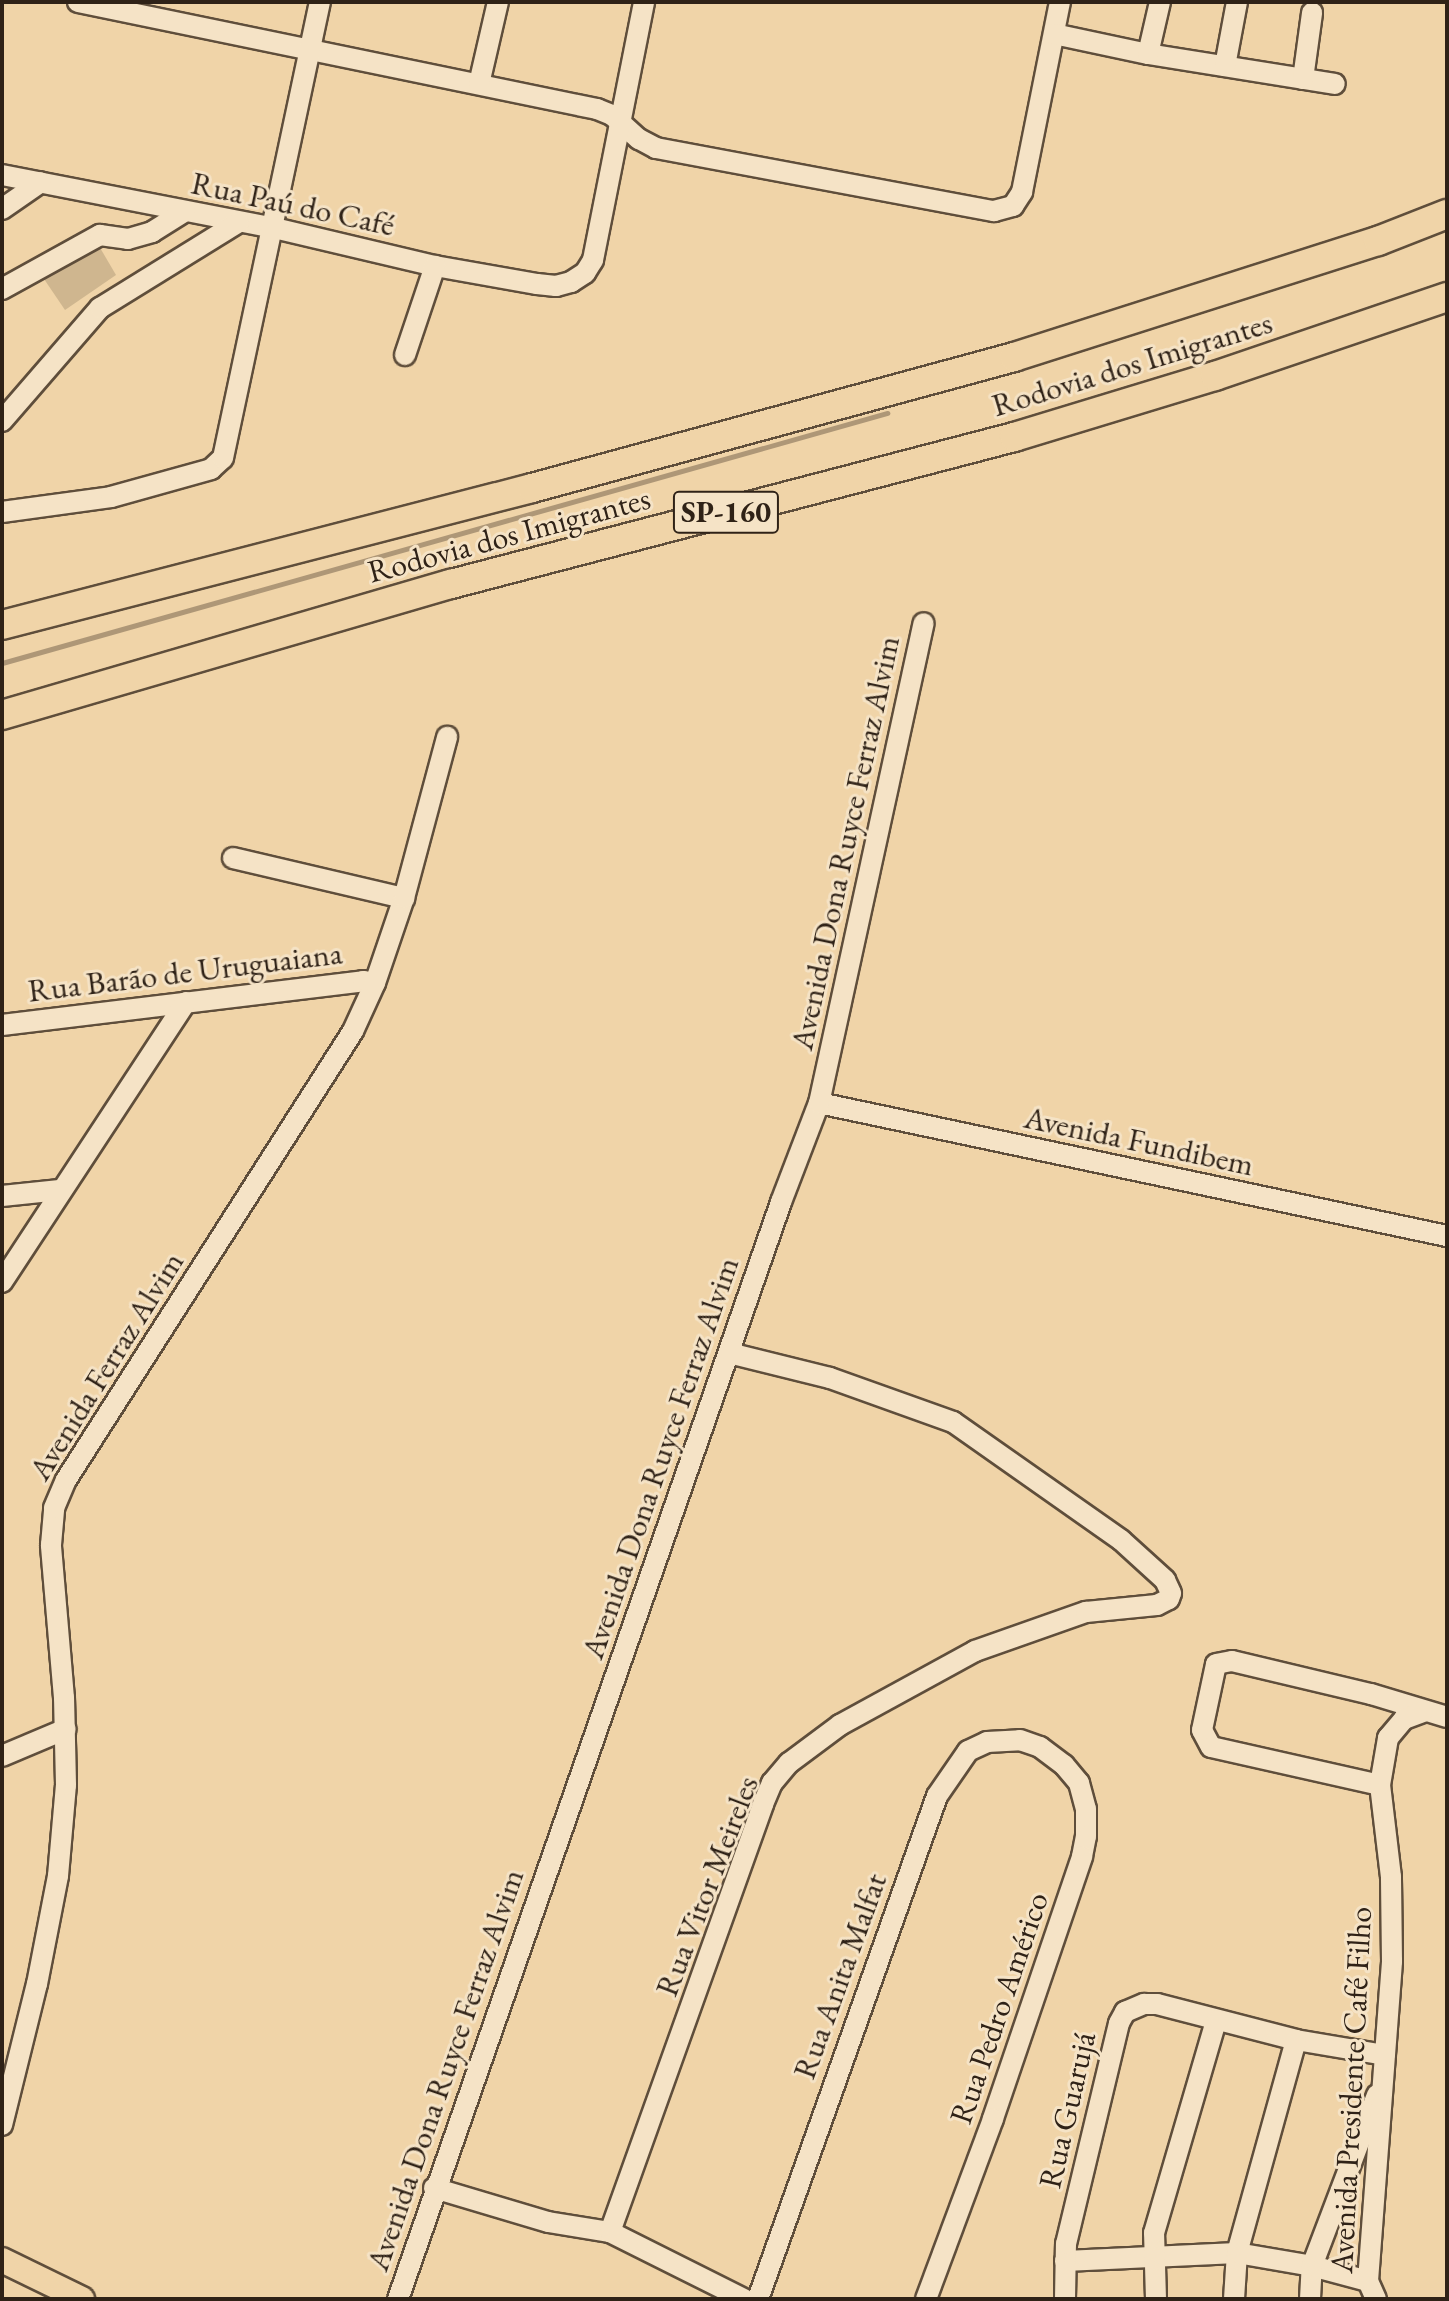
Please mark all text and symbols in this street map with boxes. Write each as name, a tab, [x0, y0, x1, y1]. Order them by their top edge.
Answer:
street label: Rua Paú do Café	[188, 164, 398, 244]
street label: Rodovia dos Imigrantes	[987, 303, 1277, 425]
street label: Rodovia dos Imigrantes	[364, 479, 654, 591]
road number: SP-160	[672, 486, 780, 538]
street label: Avenida Dona Ruyce Ferraz Alvim	[782, 632, 908, 1054]
street label: Rua Barão de Uruguaiana	[26, 934, 344, 1010]
street label: Avenida Fundibem	[1021, 1098, 1257, 1184]
street label: Avenida Ferraz Alvim	[20, 1245, 192, 1487]
street label: Avenida Dona Ruyce Ferraz Alvim	[573, 1252, 747, 1664]
street label: Rua Vitor Meireles	[647, 1770, 767, 2002]
street label: Avenida Dona Ruyce Ferraz Alvim	[358, 1864, 532, 2276]
street label: Rua Anita Malfat	[785, 1868, 895, 2084]
street label: Rua Pedro Américo	[941, 1887, 1057, 2129]
street label: Avenida Presidente Café Filho	[1322, 1906, 1380, 2274]
street label: Rua Guarujá	[1030, 2028, 1104, 2192]

